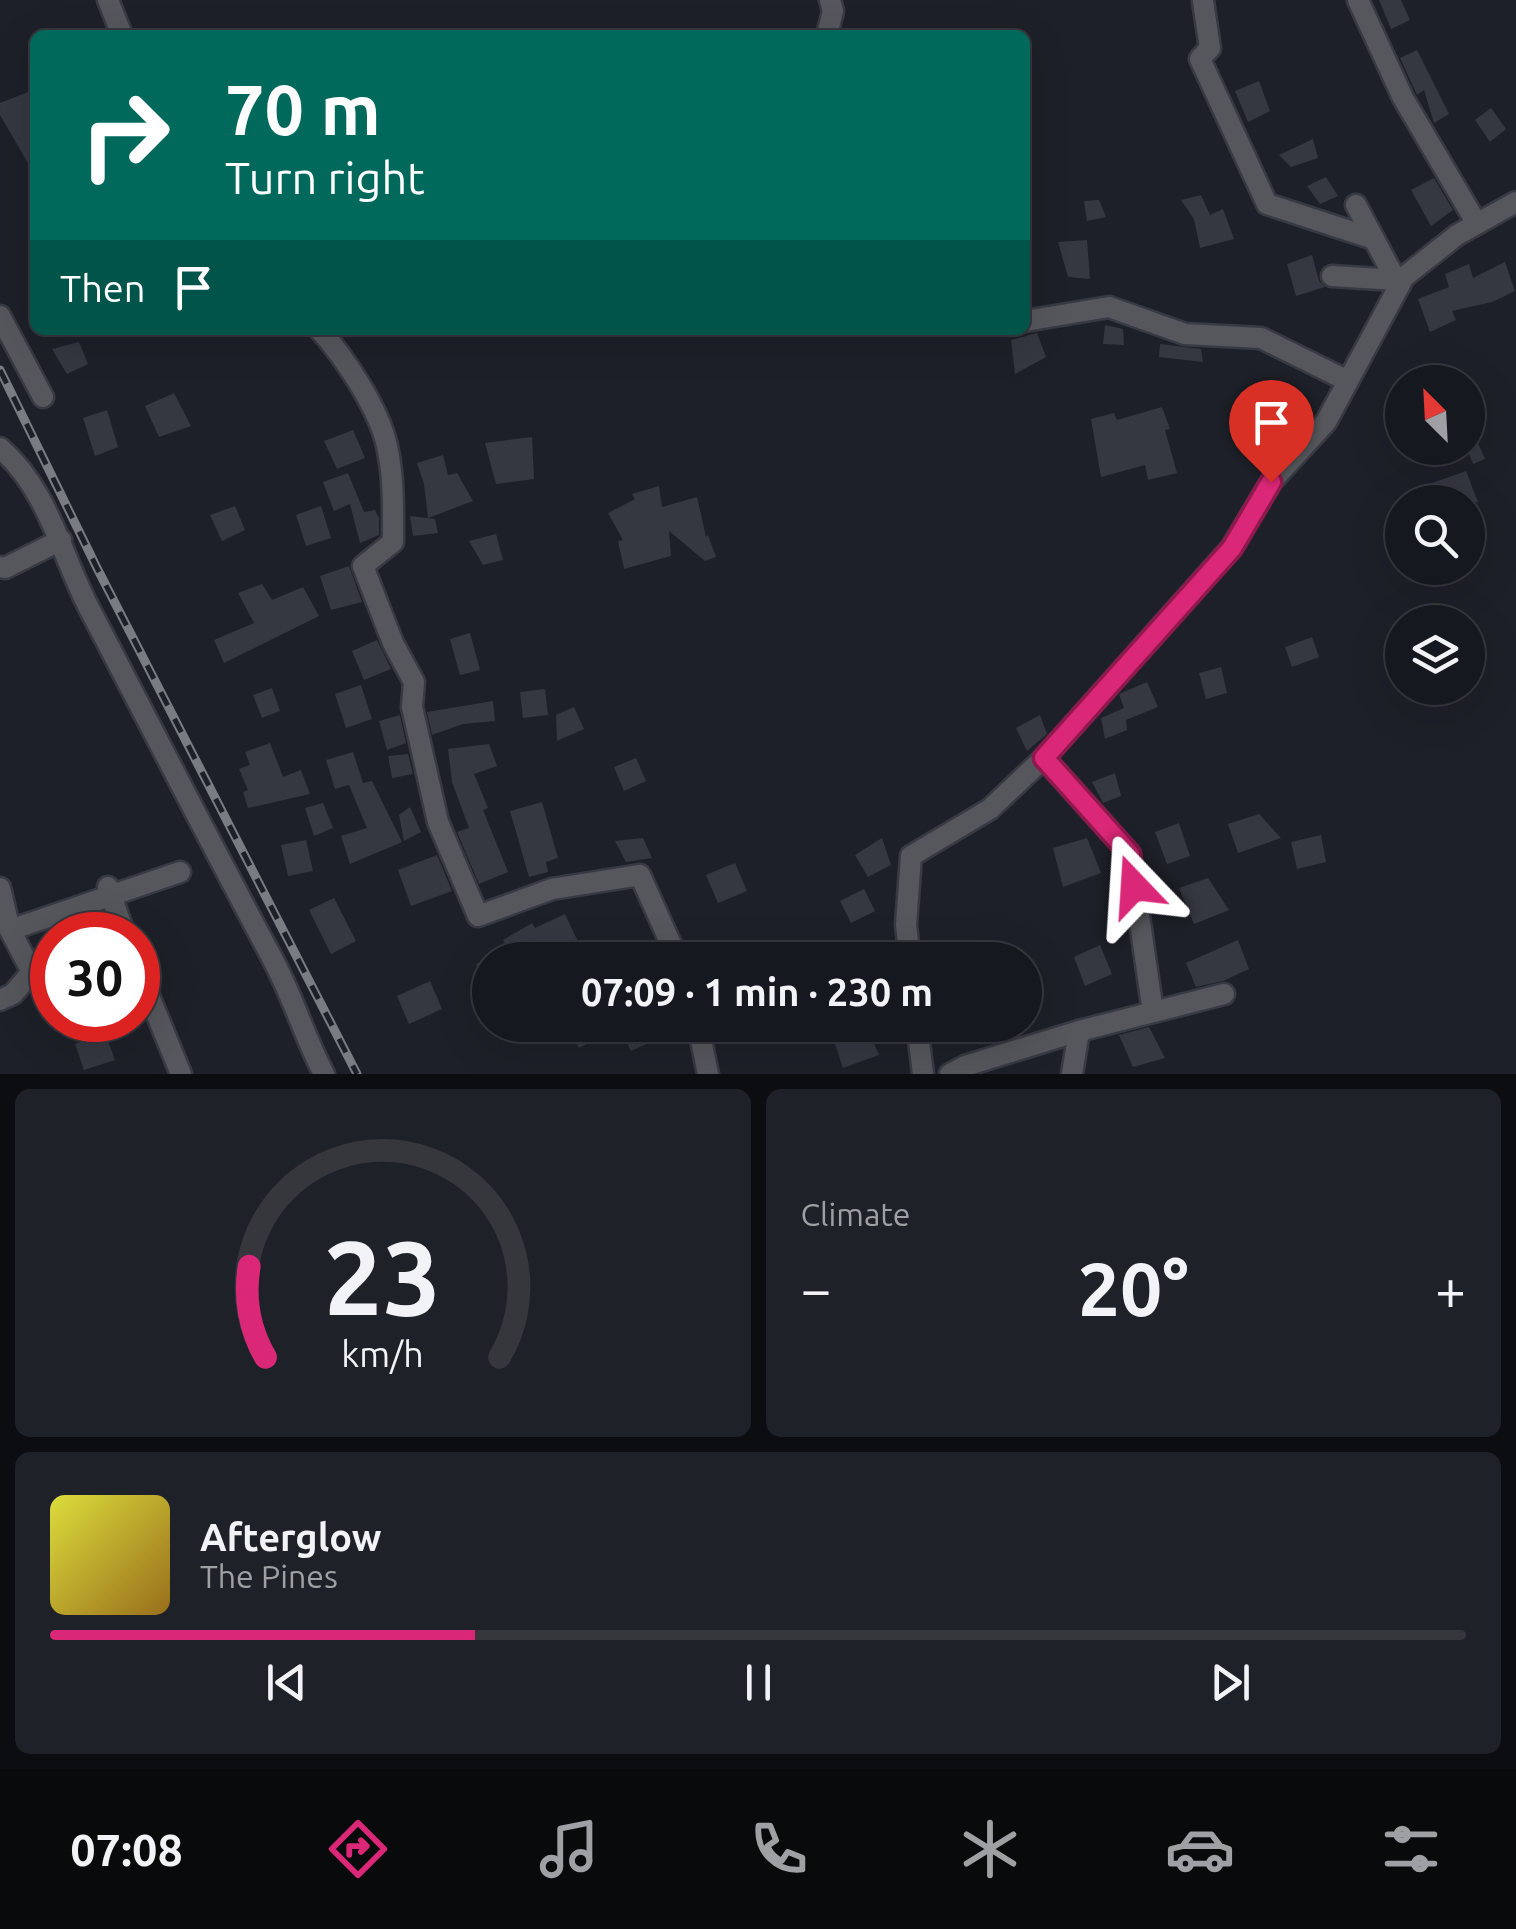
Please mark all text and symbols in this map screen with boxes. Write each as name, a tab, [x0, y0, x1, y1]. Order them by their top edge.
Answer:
icon: right	[60, 70, 190, 200]
text: 70 m	[225, 70, 381, 148]
text: Turn right	[225, 152, 425, 203]
icon: arrive	[166, 260, 221, 315]
text: Then	[60, 267, 146, 309]
north arrow	[1385, 365, 1485, 465]
map controls	[1385, 365, 1485, 705]
pin	[1229, 380, 1314, 483]
icon: arrive	[1244, 395, 1299, 450]
button: search	[1385, 485, 1485, 585]
button: layers	[1385, 605, 1485, 705]
position arrow	[1082, 834, 1186, 938]
speed limit sign: 30	[30, 912, 160, 1042]
text: 07:09 · 1 min · 230 m	[581, 971, 933, 1013]
text: Climate	[801, 1196, 911, 1232]
text: 23	[324, 1218, 441, 1335]
text: 20°	[1078, 1246, 1189, 1330]
text: −	[801, 1258, 832, 1319]
text: +	[1435, 1258, 1466, 1319]
text: km/h	[341, 1334, 424, 1374]
text: Afterglow	[200, 1516, 382, 1558]
text: The Pines	[200, 1558, 338, 1594]
icon: previous	[259, 1655, 314, 1710]
icon: pause	[731, 1655, 786, 1710]
icon: next	[1203, 1655, 1258, 1710]
icon: directions	[323, 1814, 393, 1884]
icon: music	[534, 1814, 604, 1884]
icon: phone	[744, 1814, 814, 1884]
icon: climate	[955, 1814, 1025, 1884]
icon: car	[1165, 1814, 1235, 1884]
icon: filters	[1376, 1814, 1446, 1884]
text: 07:08	[70, 1824, 183, 1875]

